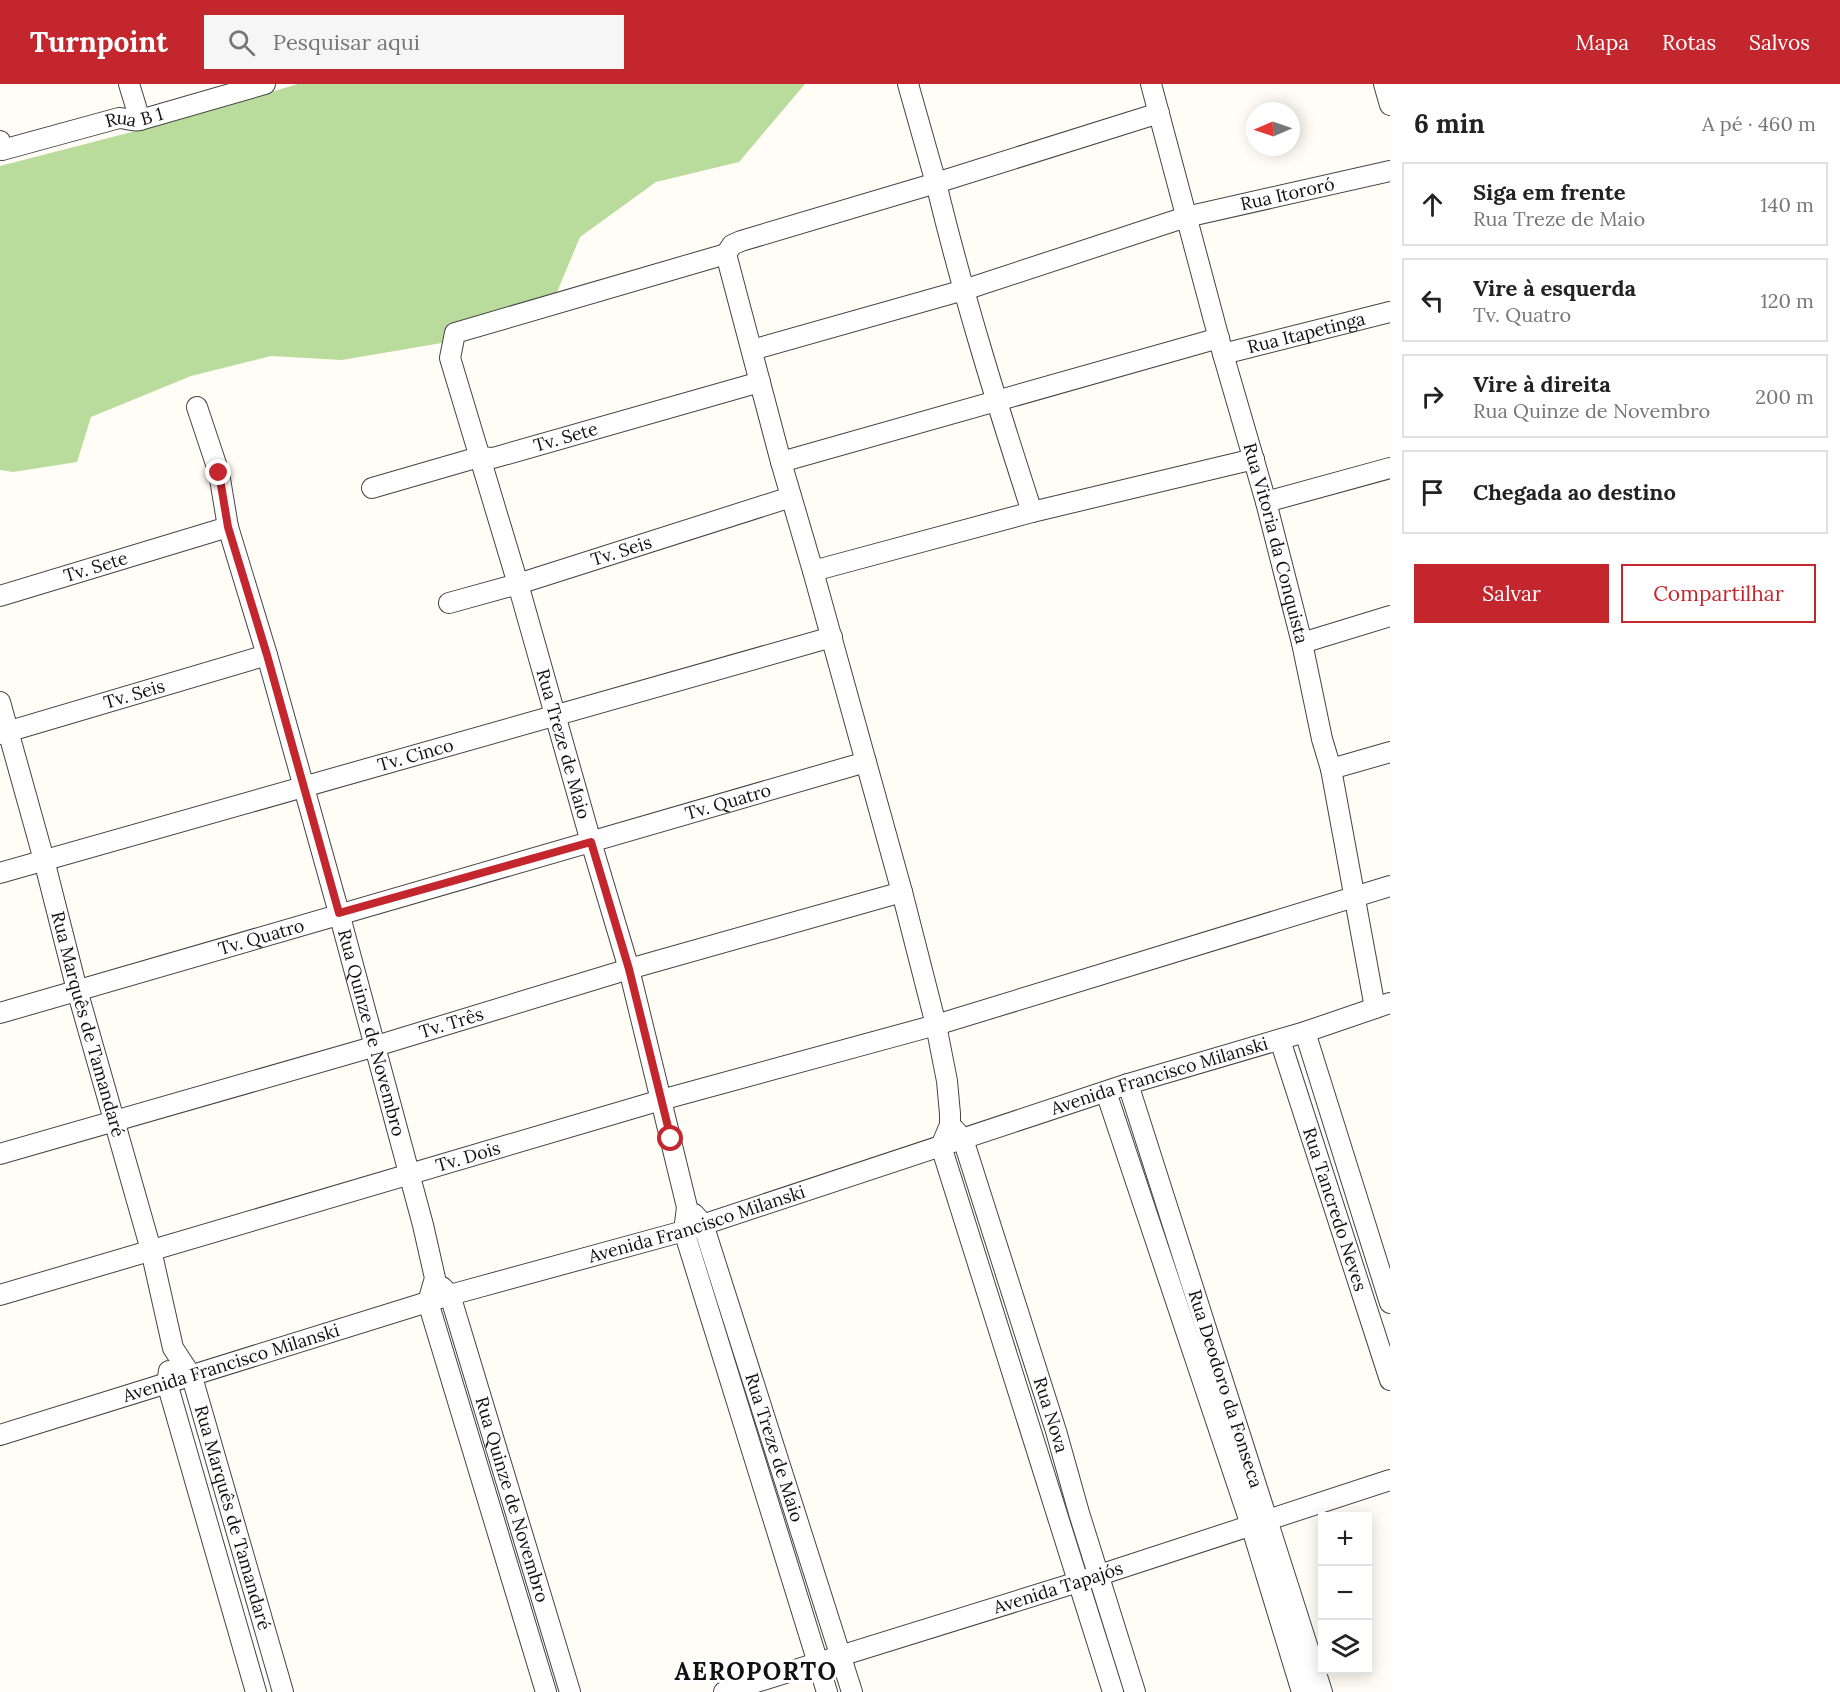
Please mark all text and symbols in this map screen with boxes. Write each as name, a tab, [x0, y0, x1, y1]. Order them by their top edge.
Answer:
search box	[204, 15, 624, 69]
text: Turnpoint	[30, 24, 168, 60]
icon: search	[225, 26, 258, 59]
text: Pesquisar aqui	[273, 28, 420, 56]
text: Mapa	[1576, 29, 1629, 56]
text: Rotas	[1662, 29, 1716, 56]
text: Salvos	[1749, 29, 1810, 56]
street label: Rua B 1	[103, 102, 166, 132]
north arrow	[1246, 102, 1300, 156]
text: 6 min	[1414, 107, 1485, 140]
text: A pé · 460 m	[1702, 111, 1816, 136]
street label: Rua Itororó	[1238, 172, 1337, 215]
text: Siga em frente	[1473, 178, 1626, 206]
icon: ahead	[1416, 188, 1449, 221]
text: 140 m	[1760, 192, 1814, 217]
text: Rua Treze de Maio	[1473, 206, 1645, 231]
text: Vire à esquerda	[1473, 274, 1636, 302]
icon: left	[1416, 284, 1449, 317]
text: 120 m	[1760, 288, 1814, 313]
text: Tv. Quatro	[1473, 302, 1571, 327]
street label: Rua Itapetinga	[1245, 307, 1368, 358]
text: Vire à direita	[1473, 370, 1611, 398]
icon: right	[1416, 380, 1449, 413]
text: 200 m	[1755, 384, 1814, 409]
text: Rua Quinze de Novembro	[1473, 398, 1710, 423]
street label: Tv. Sete	[531, 417, 601, 457]
street label: Rua Vitoria da Conquista	[1238, 440, 1314, 646]
route end	[205, 459, 231, 485]
icon: arrive	[1416, 476, 1449, 509]
text: Chegada ao destino	[1473, 478, 1676, 506]
street label: Tv. Seis	[588, 530, 654, 571]
street label: Tv. Sete	[61, 546, 131, 587]
button: Salvar	[1414, 564, 1609, 623]
button: Compartilhar	[1621, 564, 1816, 623]
street label: Rua Treze de Maio	[532, 666, 596, 822]
street label: Tv. Seis	[101, 674, 167, 714]
street label: Tv. Cinco	[375, 733, 456, 776]
street label: Tv. Quatro	[682, 778, 774, 825]
street label: Rua Marquês de Tamandaré	[46, 909, 130, 1140]
street label: Tv. Quatro	[215, 913, 307, 960]
street label: Rua Quinze de Novembro	[333, 927, 411, 1139]
street label: Tv. Três	[416, 1002, 486, 1043]
street label: Avenida Francisco Milanski	[1047, 1032, 1270, 1120]
street label: Rua Tancredo Neves	[1298, 1124, 1372, 1294]
route start	[657, 1125, 683, 1151]
street label: Tv. Dois	[433, 1136, 503, 1177]
street label: Avenida Francisco Milanski	[585, 1180, 808, 1268]
street label: Rua Deodoro da Fonseca	[1183, 1287, 1268, 1491]
street label: Avenida Francisco Milanski	[119, 1318, 342, 1407]
street label: Rua Treze de Maio	[740, 1370, 809, 1525]
street label: Rua Nova	[1029, 1374, 1074, 1455]
street label: Rua Quinze de Novembro	[470, 1394, 554, 1605]
street label: Rua Marquês de Tamandaré	[190, 1402, 277, 1633]
map controls	[1318, 1512, 1372, 1674]
button: +	[1318, 1512, 1372, 1566]
street label: Avenida Tapajós	[989, 1556, 1126, 1619]
button: −	[1318, 1566, 1372, 1620]
button: layers	[1318, 1620, 1372, 1674]
district label: AEROPORTO	[674, 1656, 838, 1687]

